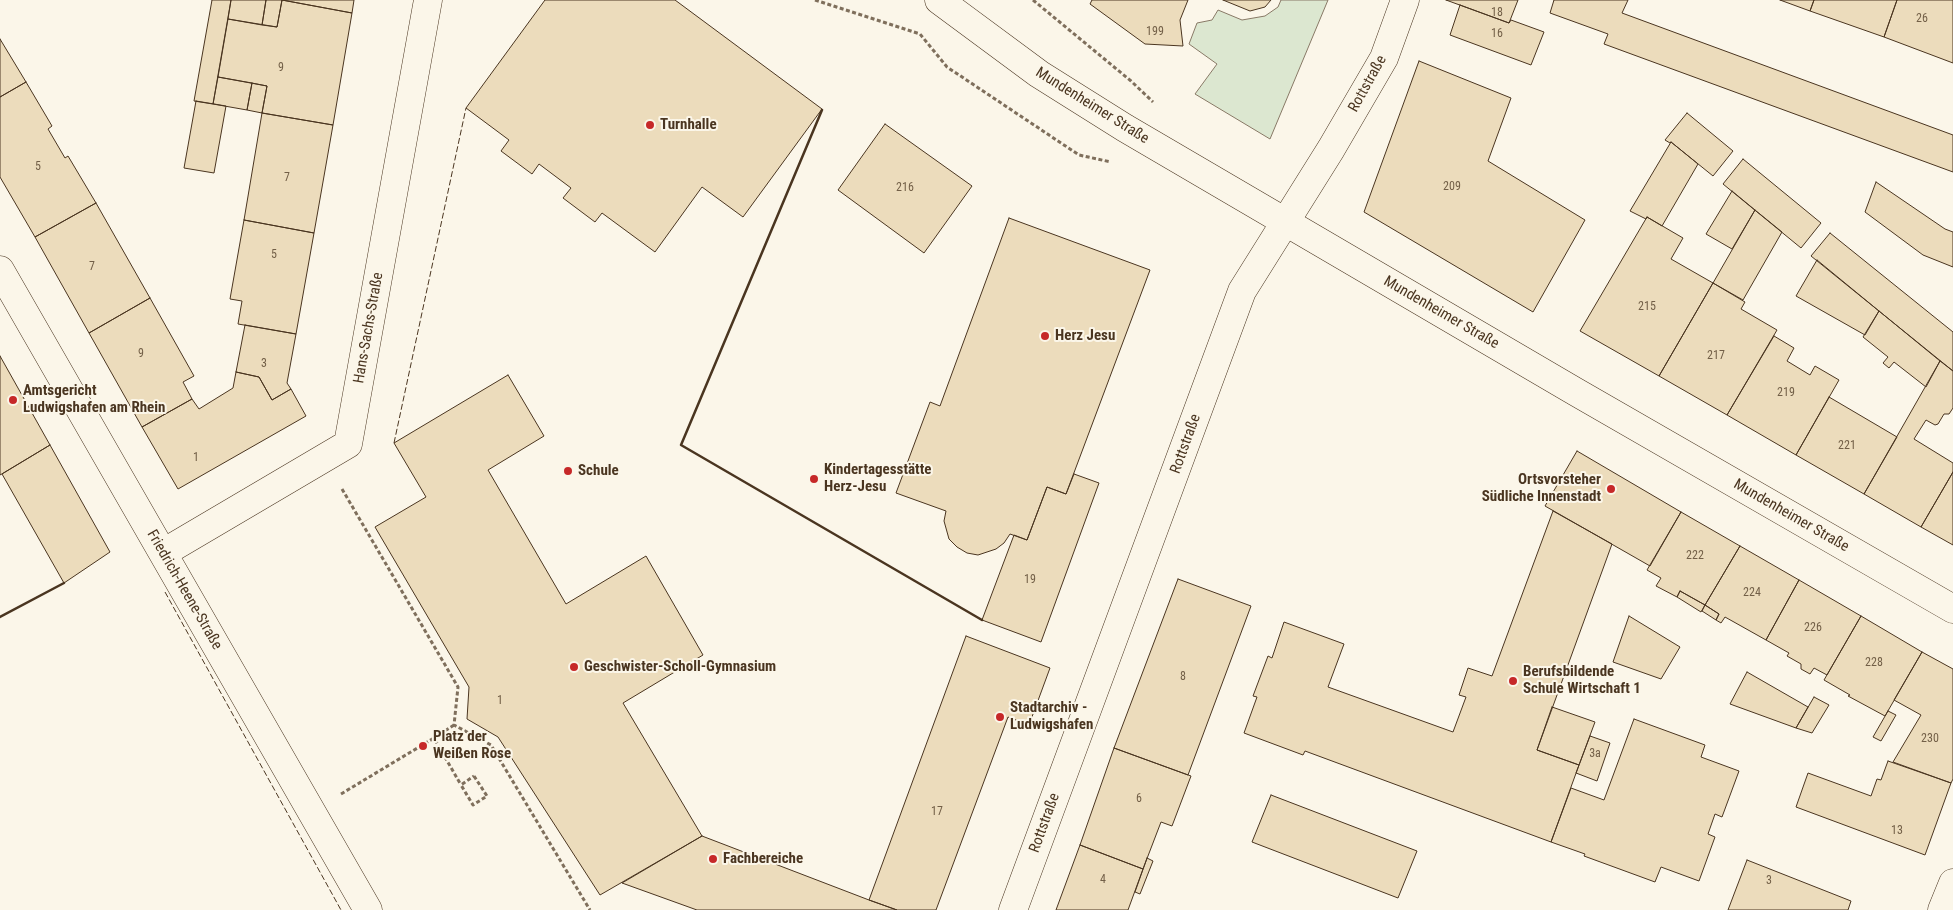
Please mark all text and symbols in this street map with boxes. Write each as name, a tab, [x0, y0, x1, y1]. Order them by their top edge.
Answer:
house number: 18	[1491, 6, 1503, 20]
house number: 26	[1916, 12, 1928, 26]
house number: 199	[1146, 25, 1164, 39]
house number: 16	[1491, 27, 1503, 41]
street label: Rottstraße	[1345, 53, 1391, 115]
house number: 9	[278, 61, 284, 75]
street label: Mundenheimer Straße	[1032, 64, 1152, 148]
place label: Turnhalle	[660, 116, 717, 134]
marker: Turnhalle	[644, 119, 656, 131]
house number: 5	[35, 160, 41, 174]
house number: 7	[284, 171, 290, 185]
house number: 209	[1443, 180, 1461, 194]
house number: 216	[896, 181, 914, 195]
house number: 5	[271, 248, 277, 262]
house number: 7	[89, 260, 95, 274]
street label: Hans-Sachs-Straße	[350, 271, 388, 385]
street label: Mundenheimer Straße	[1380, 273, 1502, 353]
house number: 215	[1638, 300, 1656, 314]
place label: Herz Jesu	[1055, 327, 1115, 345]
marker: Herz Jesu	[1039, 330, 1051, 342]
house number: 9	[138, 347, 144, 361]
house number: 217	[1707, 349, 1725, 363]
house number: 3	[261, 357, 267, 371]
place label: Amtsgericht Ludwigshafen am Rhein	[23, 382, 165, 417]
house number: 219	[1777, 386, 1795, 400]
marker: Amtsgericht Ludwigshafen am Rhein	[7, 394, 19, 406]
street label: Rottstraße	[1167, 412, 1205, 476]
house number: 221	[1838, 439, 1856, 453]
house number: 1	[193, 451, 199, 465]
place label: Kindertagesstätte Herz-Jesu	[824, 461, 931, 496]
place label: Schule	[578, 462, 619, 480]
marker: Schule	[562, 465, 574, 477]
place label: Ortsvorsteher Südliche Innenstadt	[1482, 471, 1601, 506]
marker: Kindertagesstätte Herz-Jesu	[808, 473, 820, 485]
street label: Mundenheimer Straße	[1730, 476, 1852, 556]
marker: Ortsvorsteher Südliche Innenstadt	[1605, 483, 1617, 495]
street label: Friedrich-Heene-Straße	[142, 527, 226, 653]
house number: 222	[1686, 549, 1704, 563]
house number: 19	[1024, 573, 1036, 587]
house number: 224	[1743, 586, 1761, 600]
house number: 226	[1804, 621, 1822, 635]
house number: 228	[1865, 656, 1883, 670]
place label: Geschwister-Scholl-Gymnasium	[584, 658, 776, 676]
marker: Geschwister-Scholl-Gymnasium	[568, 661, 580, 673]
place label: Berufsbildende Schule Wirtschaft 1	[1523, 663, 1641, 698]
house number: 8	[1180, 670, 1186, 684]
marker: Berufsbildende Schule Wirtschaft 1	[1507, 675, 1519, 687]
house number: 1	[497, 694, 503, 708]
place label: Stadtarchiv - Ludwigshafen	[1010, 699, 1093, 734]
marker: Stadtarchiv - Ludwigshafen	[994, 711, 1006, 723]
place label: Platz der Weißen Rose	[433, 728, 511, 763]
house number: 230	[1921, 732, 1939, 746]
marker: Platz der Weißen Rose	[417, 740, 429, 752]
house number: 3a	[1589, 747, 1601, 761]
street label: Rottstraße	[1026, 791, 1064, 855]
house number: 6	[1136, 792, 1142, 806]
house number: 17	[931, 805, 943, 819]
house number: 13	[1891, 824, 1903, 838]
place label: Fachbereiche	[723, 850, 803, 868]
marker: Fachbereiche	[707, 853, 719, 865]
house number: 4	[1100, 873, 1106, 887]
house number: 3	[1766, 874, 1772, 888]

